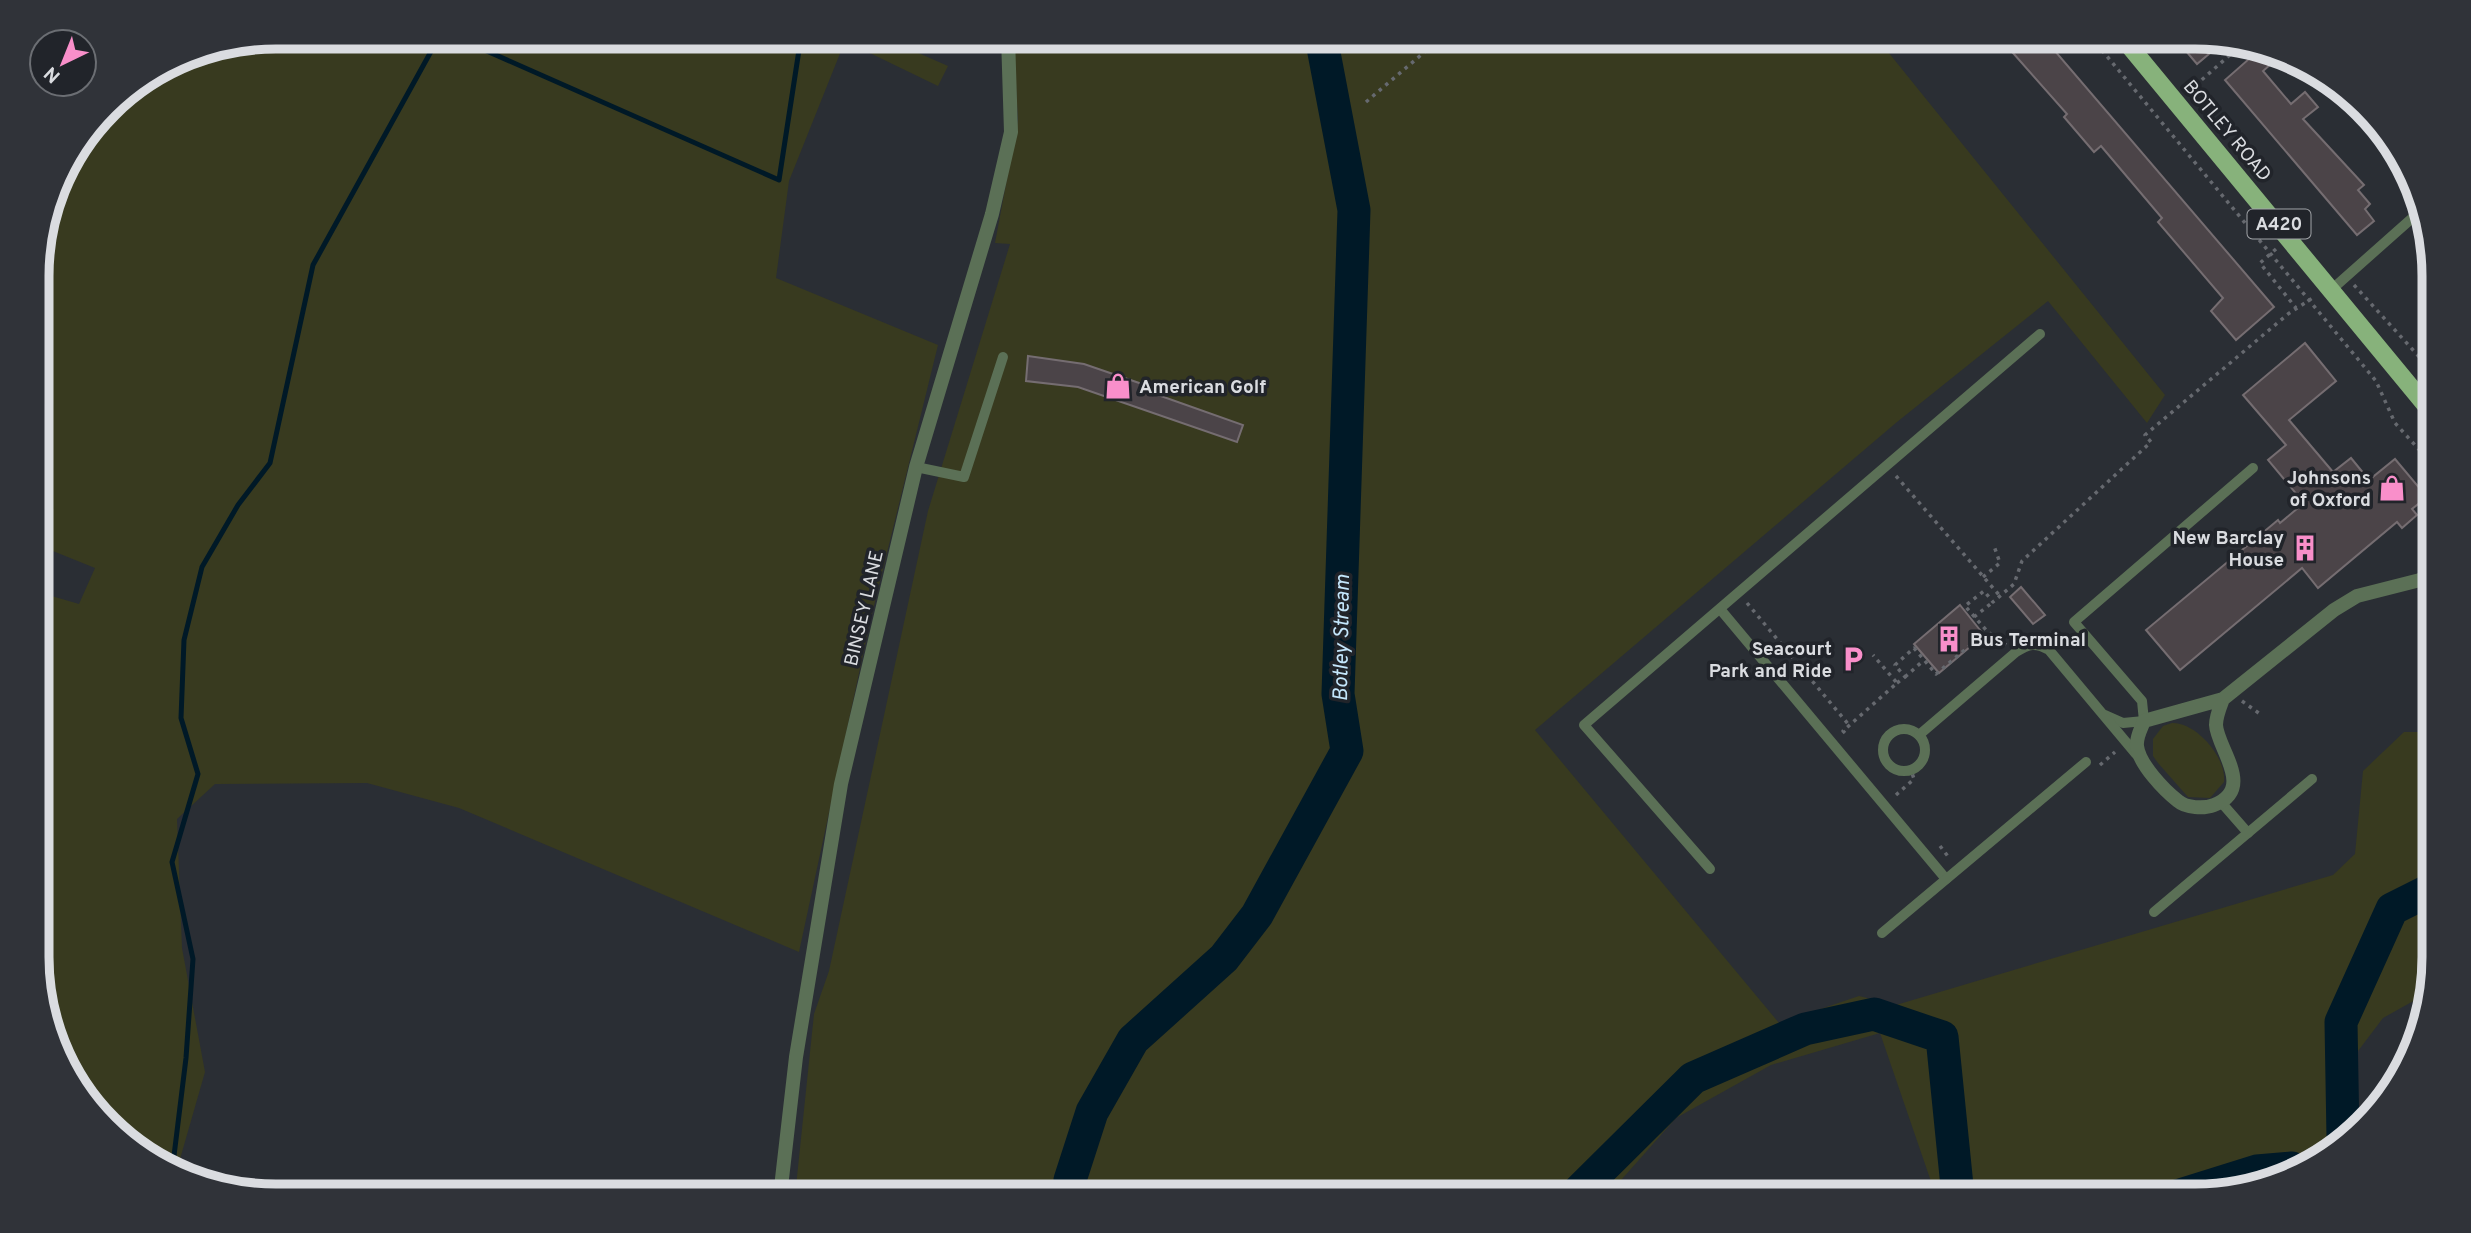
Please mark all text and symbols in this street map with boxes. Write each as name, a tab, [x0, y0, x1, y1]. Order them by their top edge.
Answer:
north arrow	[28, 28, 98, 98]
text: N	[40, 61, 66, 87]
street label: BOTLEY ROAD	[2177, 76, 2276, 187]
road number: A420	[2248, 210, 2310, 238]
shop icon: American Golf	[1103, 371, 1133, 401]
place label: American Golf	[1139, 376, 1266, 400]
place label: Johnsons of Oxford	[2287, 467, 2371, 513]
shop icon: Johnsons of Oxford	[2377, 473, 2407, 503]
place label: New Barclay House	[2172, 527, 2284, 573]
building icon: New Barclay House	[2290, 533, 2320, 563]
street label: BINSEY LANE	[840, 548, 890, 669]
water label: Botley Stream	[1328, 573, 1357, 702]
building icon: Bus Terminal	[1934, 624, 1964, 654]
place label: Bus Terminal	[1970, 629, 2086, 653]
place label: Seacourt Park and Ride	[1709, 638, 1832, 684]
parking icon: Seacourt Park and Ride	[1838, 644, 1868, 674]

